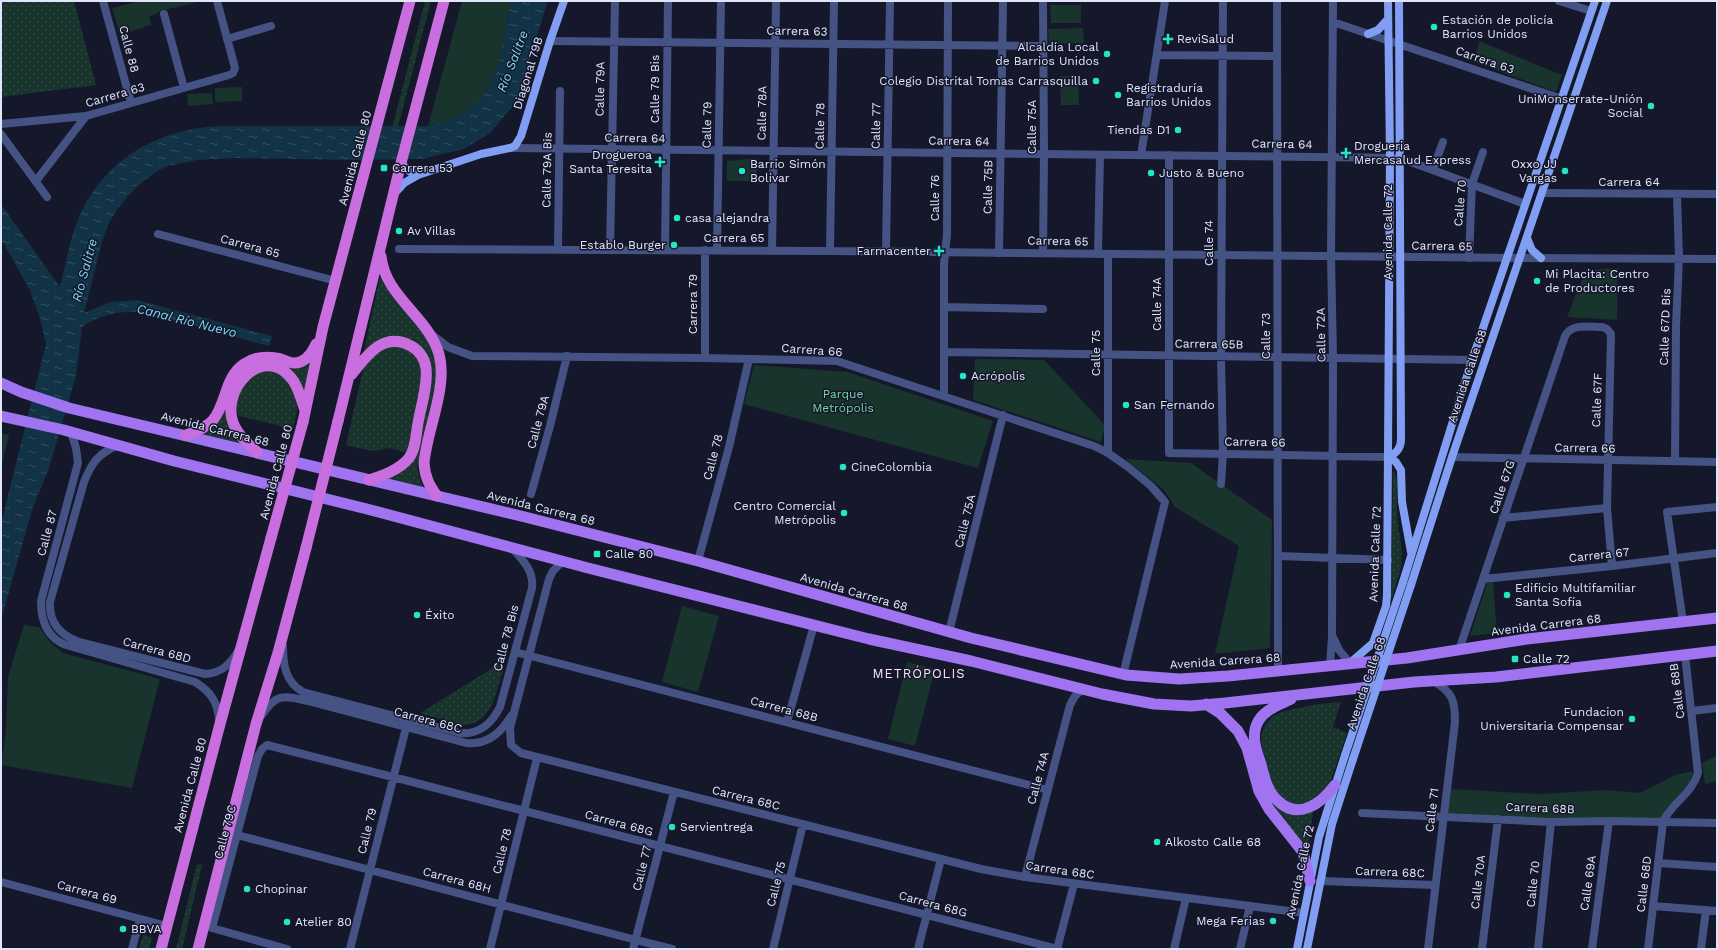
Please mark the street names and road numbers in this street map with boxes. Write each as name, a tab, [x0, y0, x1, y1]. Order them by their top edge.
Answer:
street label: Carrera 63	[766, 23, 828, 39]
street label: Calle 88	[116, 24, 142, 74]
street label: Diagonal 79B	[510, 35, 546, 111]
street label: Carrera 63	[1454, 43, 1516, 77]
street label: Calle 79 Bis	[648, 55, 662, 123]
street label: Calle 79A	[593, 61, 607, 117]
street label: Carrera 63	[84, 80, 146, 110]
street label: Calle 78A	[755, 85, 769, 140]
street label: Calle 75A	[1025, 100, 1039, 154]
street label: Calle 79	[700, 101, 714, 149]
street label: Calle 78	[813, 102, 827, 150]
street label: Calle 77	[869, 102, 883, 149]
street label: Avenida Calle 80	[336, 109, 374, 207]
street label: Carrera 64	[604, 130, 666, 146]
street label: Calle 79A Bis	[539, 132, 555, 208]
street label: Carrera 64	[928, 133, 990, 149]
street label: Carrera 64	[1251, 136, 1313, 152]
street label: Calle 75B	[981, 159, 995, 214]
street label: Calle 76	[928, 175, 942, 221]
street label: Carrera 64	[1598, 175, 1660, 189]
street label: Calle 70	[1451, 179, 1469, 227]
street label: Avenida Calle 72	[1381, 184, 1395, 280]
street label: Calle 74	[1202, 220, 1216, 266]
street label: Carrera 65	[219, 231, 281, 261]
street label: Carrera 65	[703, 231, 765, 245]
street label: Carrera 65	[1027, 233, 1089, 249]
street label: Carrera 65	[1411, 238, 1473, 254]
street label: Carrera 79	[686, 274, 700, 334]
street label: Calle 74A	[1150, 277, 1164, 331]
street label: Calle 67D Bis	[1657, 288, 1673, 366]
street label: Calle 72A	[1314, 308, 1328, 362]
street label: Calle 73	[1259, 313, 1273, 359]
street label: Avenida Calle 68	[1445, 328, 1489, 424]
street label: Calle 75	[1089, 330, 1103, 376]
street label: Carrera 65B	[1174, 336, 1244, 352]
street label: Carrera 66	[781, 341, 843, 359]
street label: Calle 67F	[1589, 372, 1605, 428]
street label: Calle 79A	[524, 394, 552, 450]
street label: Avenida Carrera 68	[159, 409, 271, 449]
street label: Avenida Calle 80	[257, 423, 295, 521]
street label: Calle 78	[700, 433, 726, 481]
street label: Carrera 66	[1224, 434, 1286, 450]
street label: Carrera 66	[1554, 440, 1616, 456]
street label: Calle 67G	[1486, 458, 1518, 516]
street label: Avenida Carrera 68	[485, 488, 597, 528]
street label: Calle 75A	[952, 493, 978, 549]
street label: Avenida Calle 72	[1366, 506, 1384, 602]
street label: Calle 87	[34, 508, 60, 558]
street label: Carrera 67	[1568, 545, 1630, 565]
street label: Avenida Carrera 68	[799, 570, 909, 614]
street label: Calle 78 Bis	[490, 603, 522, 673]
street label: Avenida Carrera 68	[1490, 611, 1602, 639]
street label: Carrera 68D	[121, 634, 193, 666]
street label: Avenida Calle 68	[1344, 635, 1388, 731]
street label: Avenida Carrera 68	[1169, 650, 1281, 672]
street label: Calle 68B	[1667, 662, 1687, 720]
street label: Carrera 68B	[749, 693, 819, 725]
street label: Carrera 68C	[392, 704, 464, 736]
street label: Avenida Calle 80	[171, 736, 209, 834]
street label: Calle 74A	[1024, 750, 1052, 806]
street label: Carrera 68C	[710, 783, 782, 813]
street label: Calle 71	[1422, 787, 1442, 833]
street label: Carrera 68B	[1505, 800, 1575, 816]
street label: Calle 79C	[211, 803, 239, 861]
street label: Calle 79	[355, 806, 379, 856]
street label: Carrera 68G	[583, 807, 655, 839]
street label: Avenida Calle 72	[1283, 824, 1317, 920]
street label: Calle 78	[490, 827, 514, 875]
street label: Calle 77	[630, 844, 654, 892]
street label: Calle 70A	[1468, 854, 1488, 910]
street label: Calle 69A	[1577, 854, 1599, 912]
street label: Calle 68D	[1634, 855, 1654, 913]
street label: Carrera 68C	[1024, 858, 1096, 882]
street label: Calle 75	[764, 860, 788, 908]
street label: Calle 70	[1524, 860, 1542, 908]
street label: Carrera 68H	[421, 864, 493, 896]
street label: Carrera 68C	[1355, 864, 1425, 880]
street label: Carrera 69	[55, 877, 119, 907]
street label: Carrera 68G	[897, 888, 969, 920]

